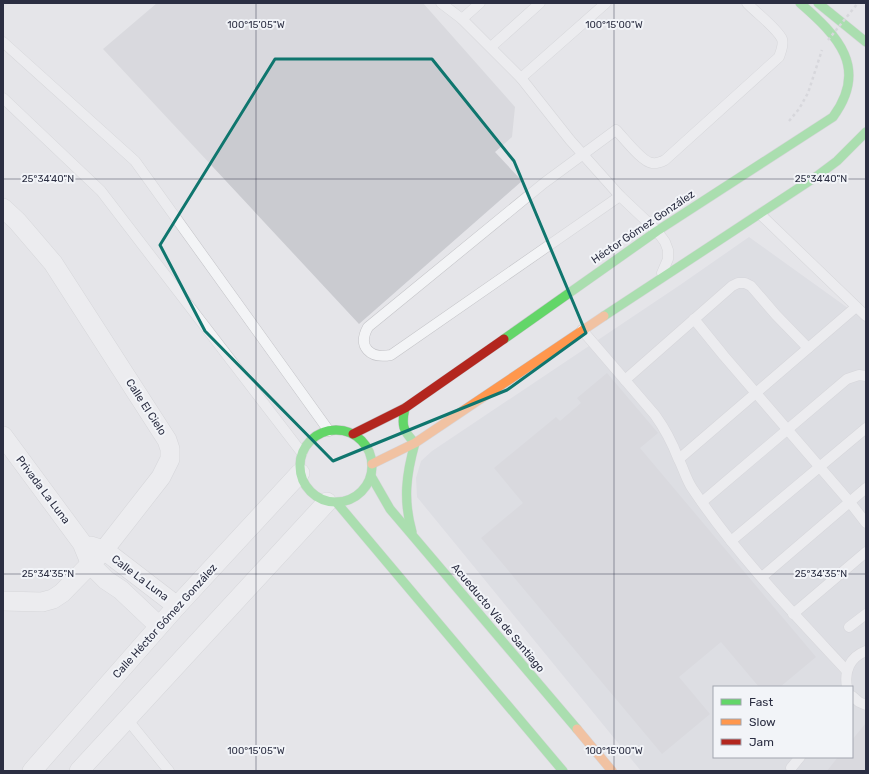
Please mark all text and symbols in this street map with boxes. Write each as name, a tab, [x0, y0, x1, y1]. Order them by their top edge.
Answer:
text: 100°15'05"W	[227, 19, 285, 31]
text: 100°15'00"W	[585, 19, 643, 31]
text: 25°34'40"N	[22, 173, 74, 185]
text: 25°34'40"N	[795, 173, 847, 185]
street label: Héctor Gómez González	[589, 187, 698, 266]
street label: Calle El Cielo	[123, 376, 169, 438]
street label: Privada La Luna	[13, 454, 73, 526]
street label: Calle La Luna	[109, 552, 171, 604]
street label: Calle Héctor Gómez González	[110, 561, 220, 681]
street label: Acueducto Vía de Santiago	[449, 561, 547, 675]
text: 25°34'35"N	[22, 568, 74, 580]
text: 25°34'35"N	[795, 568, 847, 580]
legend	[713, 686, 853, 758]
text: Fast	[749, 695, 773, 709]
text: Slow	[749, 715, 776, 729]
text: Jam	[749, 735, 774, 749]
text: 100°15'05"W	[227, 745, 285, 757]
text: 100°15'00"W	[585, 745, 643, 757]

